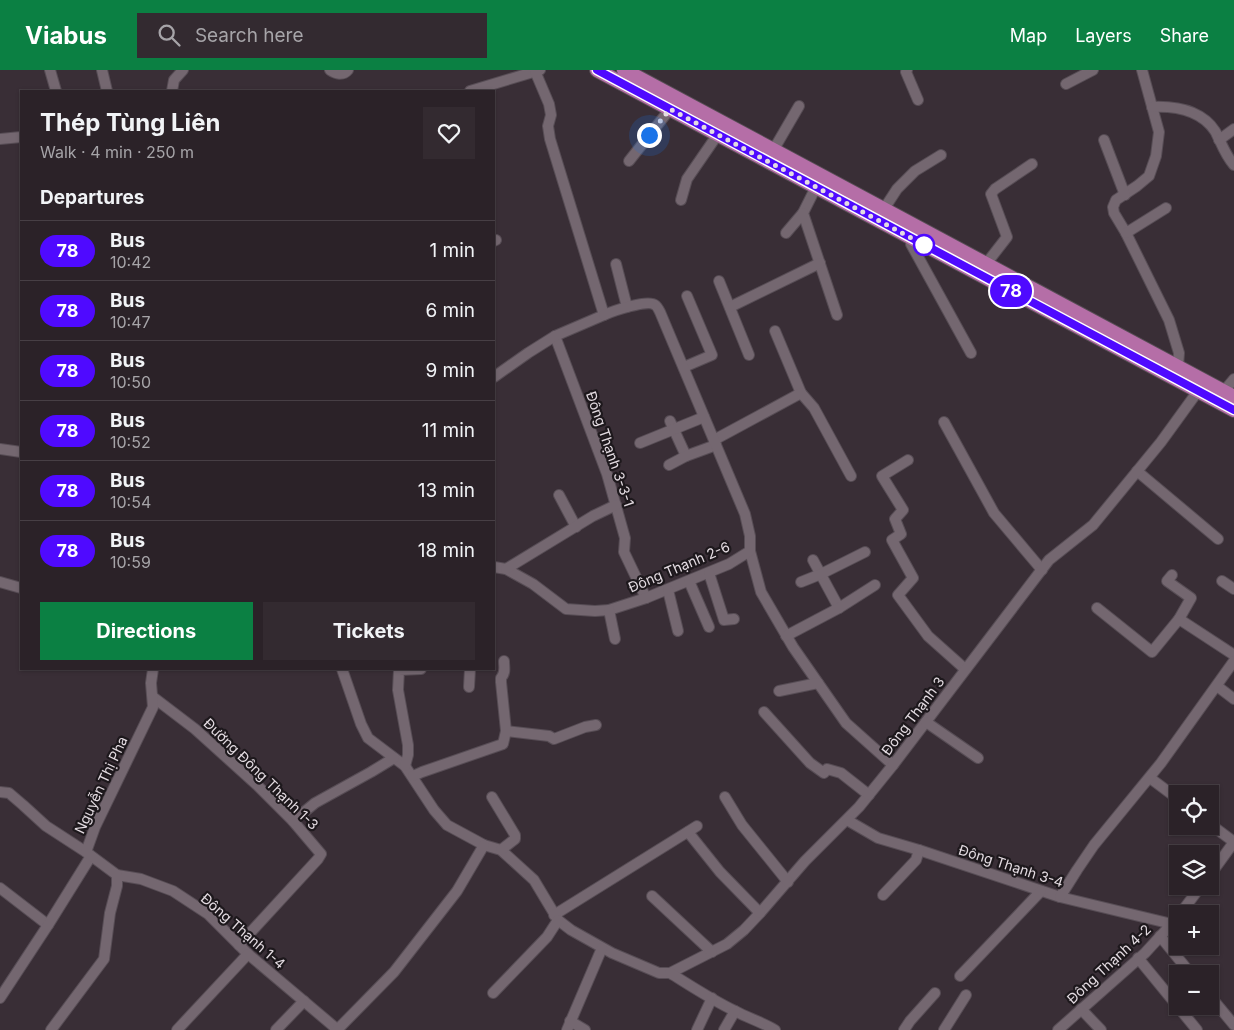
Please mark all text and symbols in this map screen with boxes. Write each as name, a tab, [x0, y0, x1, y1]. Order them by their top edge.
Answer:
search box	[137, 13, 487, 58]
text: Viabus	[25, 21, 107, 50]
icon: search	[155, 21, 183, 49]
text: Search here	[195, 24, 304, 47]
text: Map	[1010, 25, 1047, 46]
text: Layers	[1075, 25, 1132, 46]
text: Share	[1160, 25, 1209, 46]
button: heart	[423, 107, 475, 159]
text: Thép Tùng Liên	[40, 108, 220, 137]
your location	[637, 123, 662, 148]
text: Walk · 4 min · 250 m	[40, 142, 194, 162]
text: Departures	[40, 186, 144, 209]
text: Bus	[110, 229, 145, 252]
unlabelled marker	[913, 234, 935, 256]
text: 1 min	[429, 239, 475, 262]
text: 78	[57, 240, 78, 261]
text: 10:42	[110, 252, 151, 272]
line badge: 78	[988, 275, 1034, 307]
text: 78	[1000, 280, 1022, 301]
text: Bus	[110, 289, 145, 312]
text: 6 min	[425, 299, 475, 322]
text: 78	[57, 300, 78, 321]
text: 10:47	[110, 312, 151, 332]
text: Bus	[110, 349, 145, 372]
text: 9 min	[425, 359, 475, 382]
text: 78	[57, 360, 78, 381]
text: 10:50	[110, 372, 151, 392]
street label: Đông Thạnh 3-3-1	[583, 389, 638, 509]
text: Bus	[110, 409, 145, 432]
text: 11 min	[422, 419, 475, 442]
text: 78	[57, 420, 78, 441]
text: 10:52	[110, 432, 151, 452]
text: Bus	[110, 469, 145, 492]
text: 13 min	[418, 479, 475, 502]
text: 78	[57, 480, 78, 501]
text: 10:54	[110, 492, 151, 512]
text: Bus	[110, 529, 145, 552]
street label: Đông Thạnh 2-6	[625, 537, 732, 596]
text: 18 min	[418, 539, 475, 562]
text: 78	[57, 540, 78, 561]
text: 10:59	[110, 552, 151, 572]
button: Directions	[40, 602, 253, 660]
button: Tickets	[263, 602, 475, 660]
street label: Đông Thạnh 3	[878, 673, 948, 758]
street label: Đường Đông Thạnh 1-3	[200, 714, 322, 833]
street label: Nguyễn Thị Pha	[71, 734, 130, 836]
map controls	[1169, 785, 1219, 1015]
button: locate	[1169, 785, 1219, 835]
street label: Đông Thạnh 3-4	[957, 841, 1066, 890]
button: layers	[1169, 845, 1219, 895]
street label: Đông Thạnh 1-4	[198, 889, 289, 972]
button: +	[1169, 905, 1219, 955]
street label: Đông Thạnh 4-2	[1063, 920, 1154, 1007]
button: −	[1169, 965, 1219, 1015]

